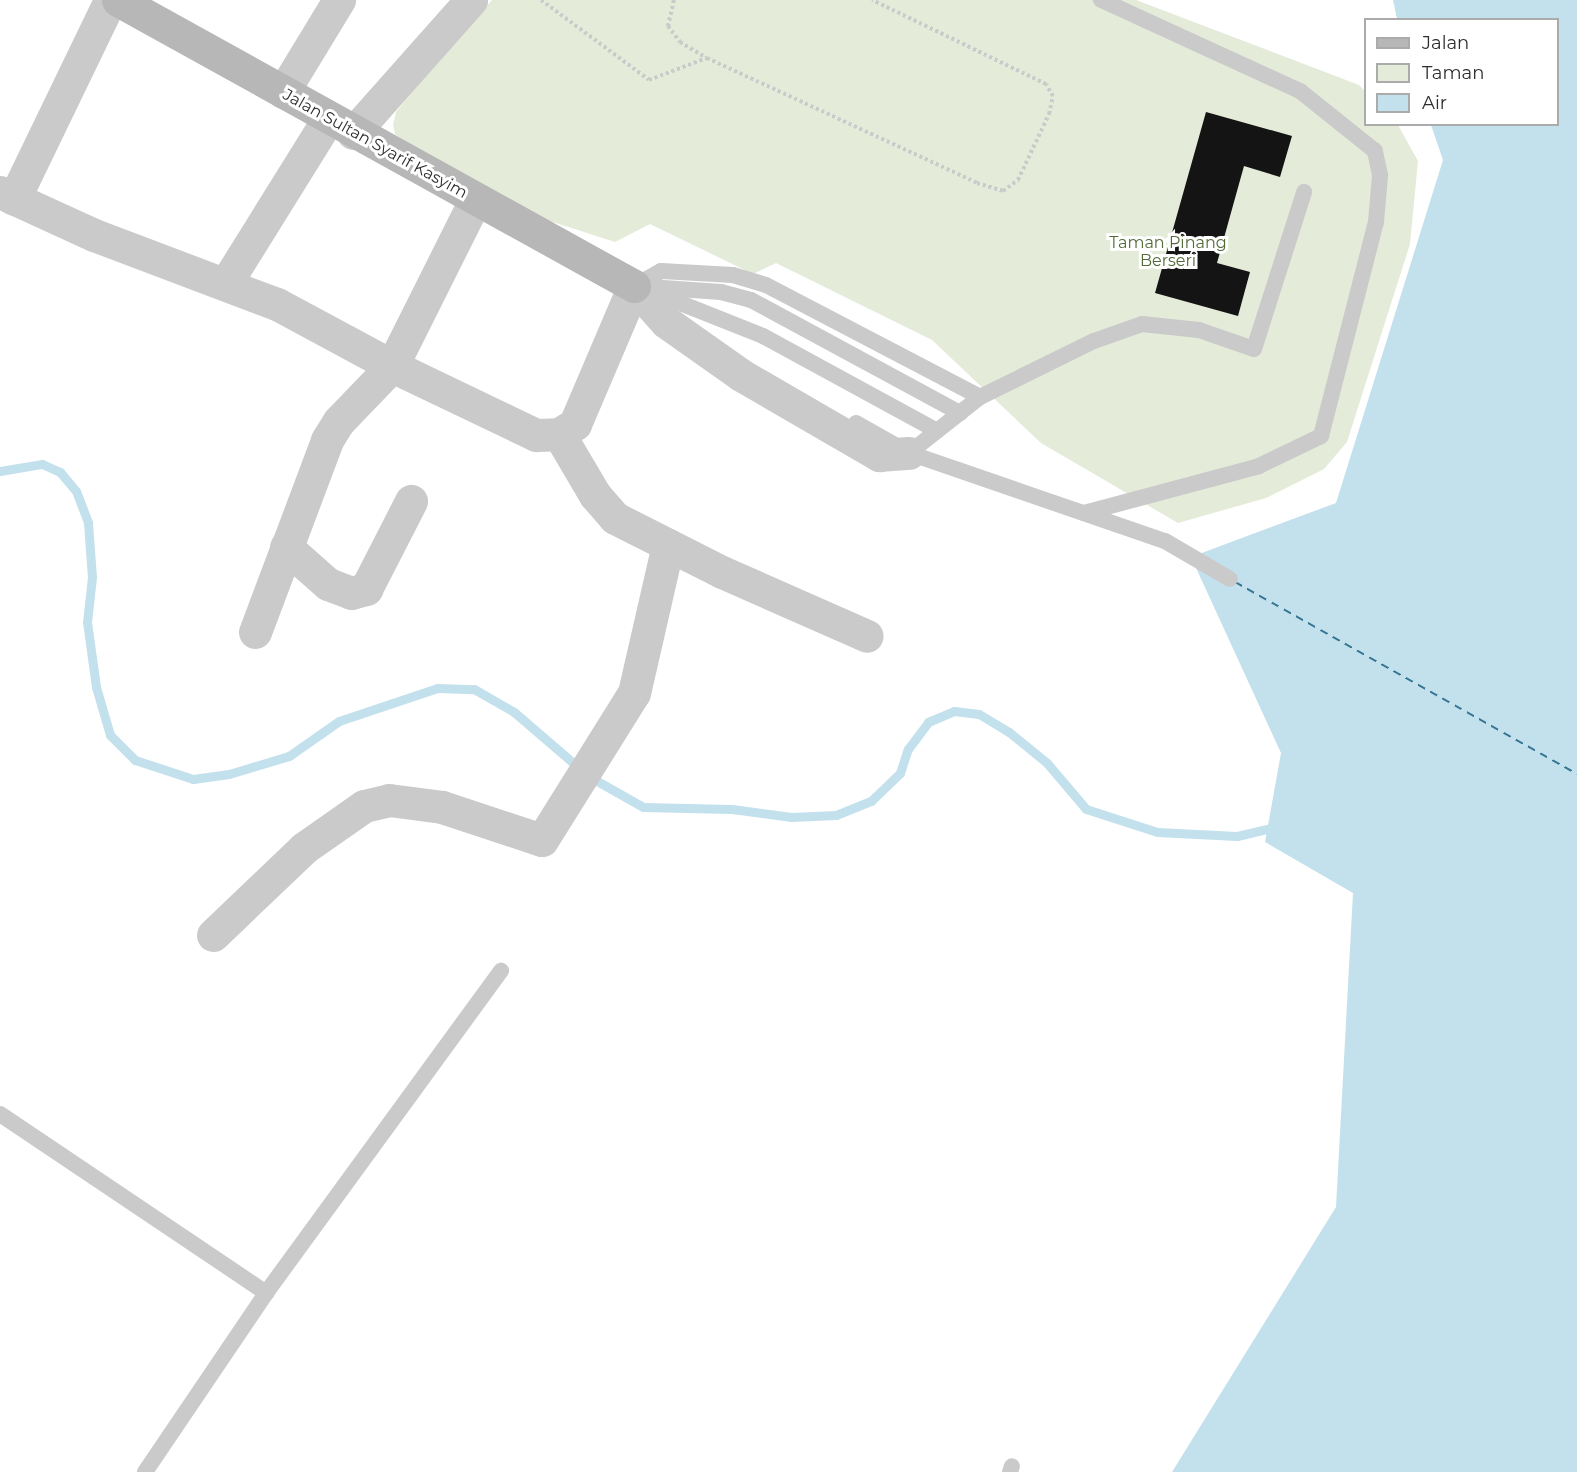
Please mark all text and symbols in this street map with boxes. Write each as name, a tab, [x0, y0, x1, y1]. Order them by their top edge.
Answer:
legend	[1364, 18, 1559, 126]
text: Jalan	[1422, 32, 1469, 54]
text: Taman	[1422, 62, 1484, 84]
street label: Jalan Sultan Syarif Kasyim	[279, 85, 471, 203]
text: Air	[1422, 92, 1447, 114]
park label: Taman Pinang Berseri	[1109, 233, 1227, 271]

